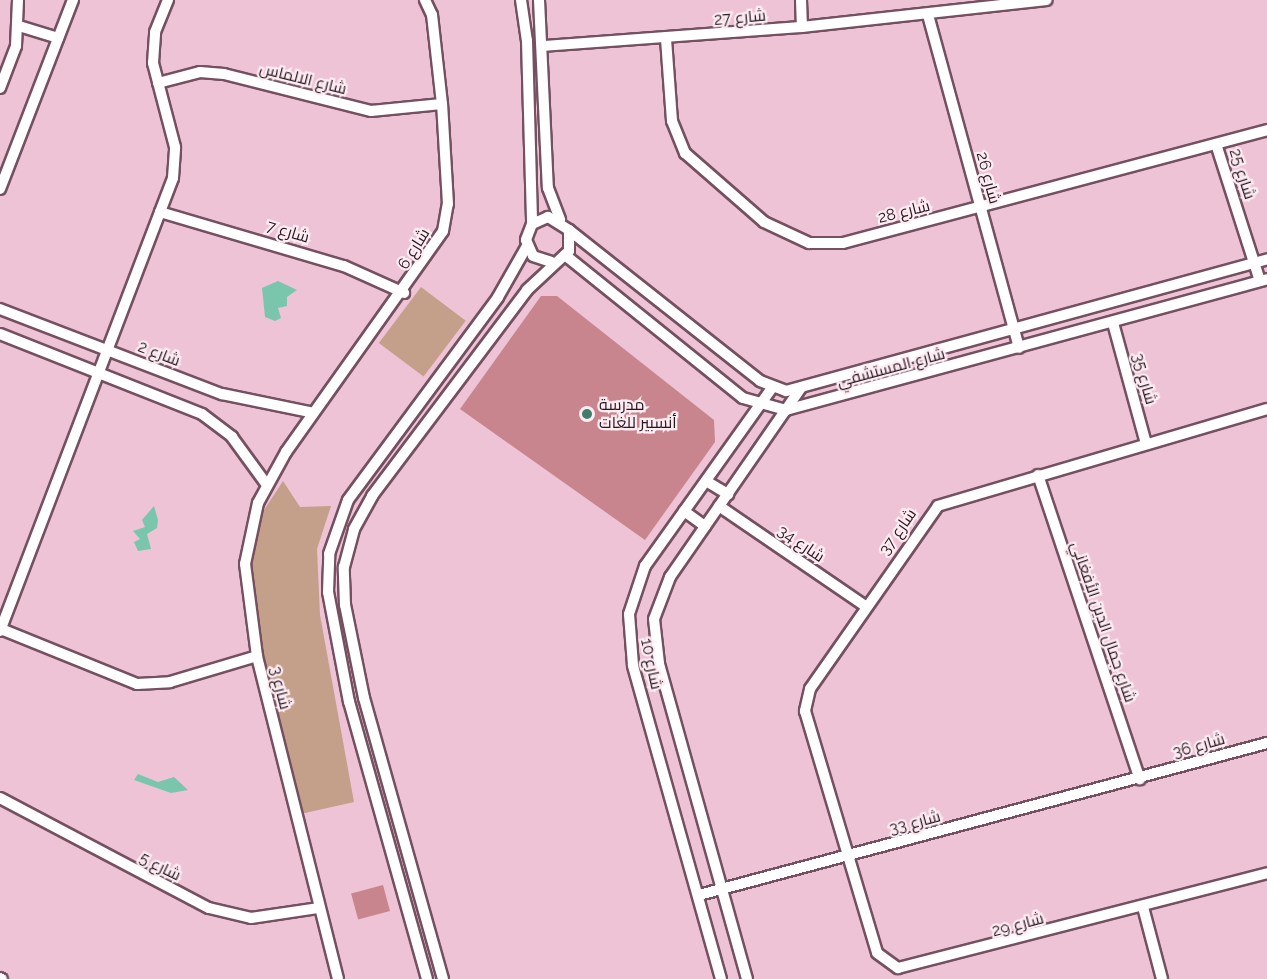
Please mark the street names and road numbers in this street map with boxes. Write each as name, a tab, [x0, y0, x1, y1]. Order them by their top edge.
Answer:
street label: شارع 27	[713, 6, 767, 30]
street label: شارع الالماس	[258, 59, 348, 99]
street label: شارع 25	[1225, 146, 1259, 202]
street label: شارع 26	[972, 150, 1004, 206]
street label: شارع 28	[876, 196, 932, 228]
street label: شارع 7	[264, 216, 312, 248]
street label: شارع 6	[394, 225, 434, 273]
street label: شارع 2	[135, 337, 183, 371]
street label: شارع المستشفي	[835, 344, 947, 392]
street label: شارع 35	[1128, 351, 1160, 407]
street label: شارع 37	[875, 505, 921, 559]
street label: شارع 34	[774, 521, 828, 567]
street label: شارع جمال الدين الأفغاني	[1066, 539, 1140, 705]
street label: شارع 10	[636, 637, 666, 691]
street label: شارع 3	[265, 665, 295, 711]
street label: شارع 36	[1171, 729, 1227, 763]
street label: شارع 33	[887, 807, 943, 839]
street label: شارع 5	[136, 849, 184, 885]
street label: شارع 29	[990, 909, 1046, 941]

